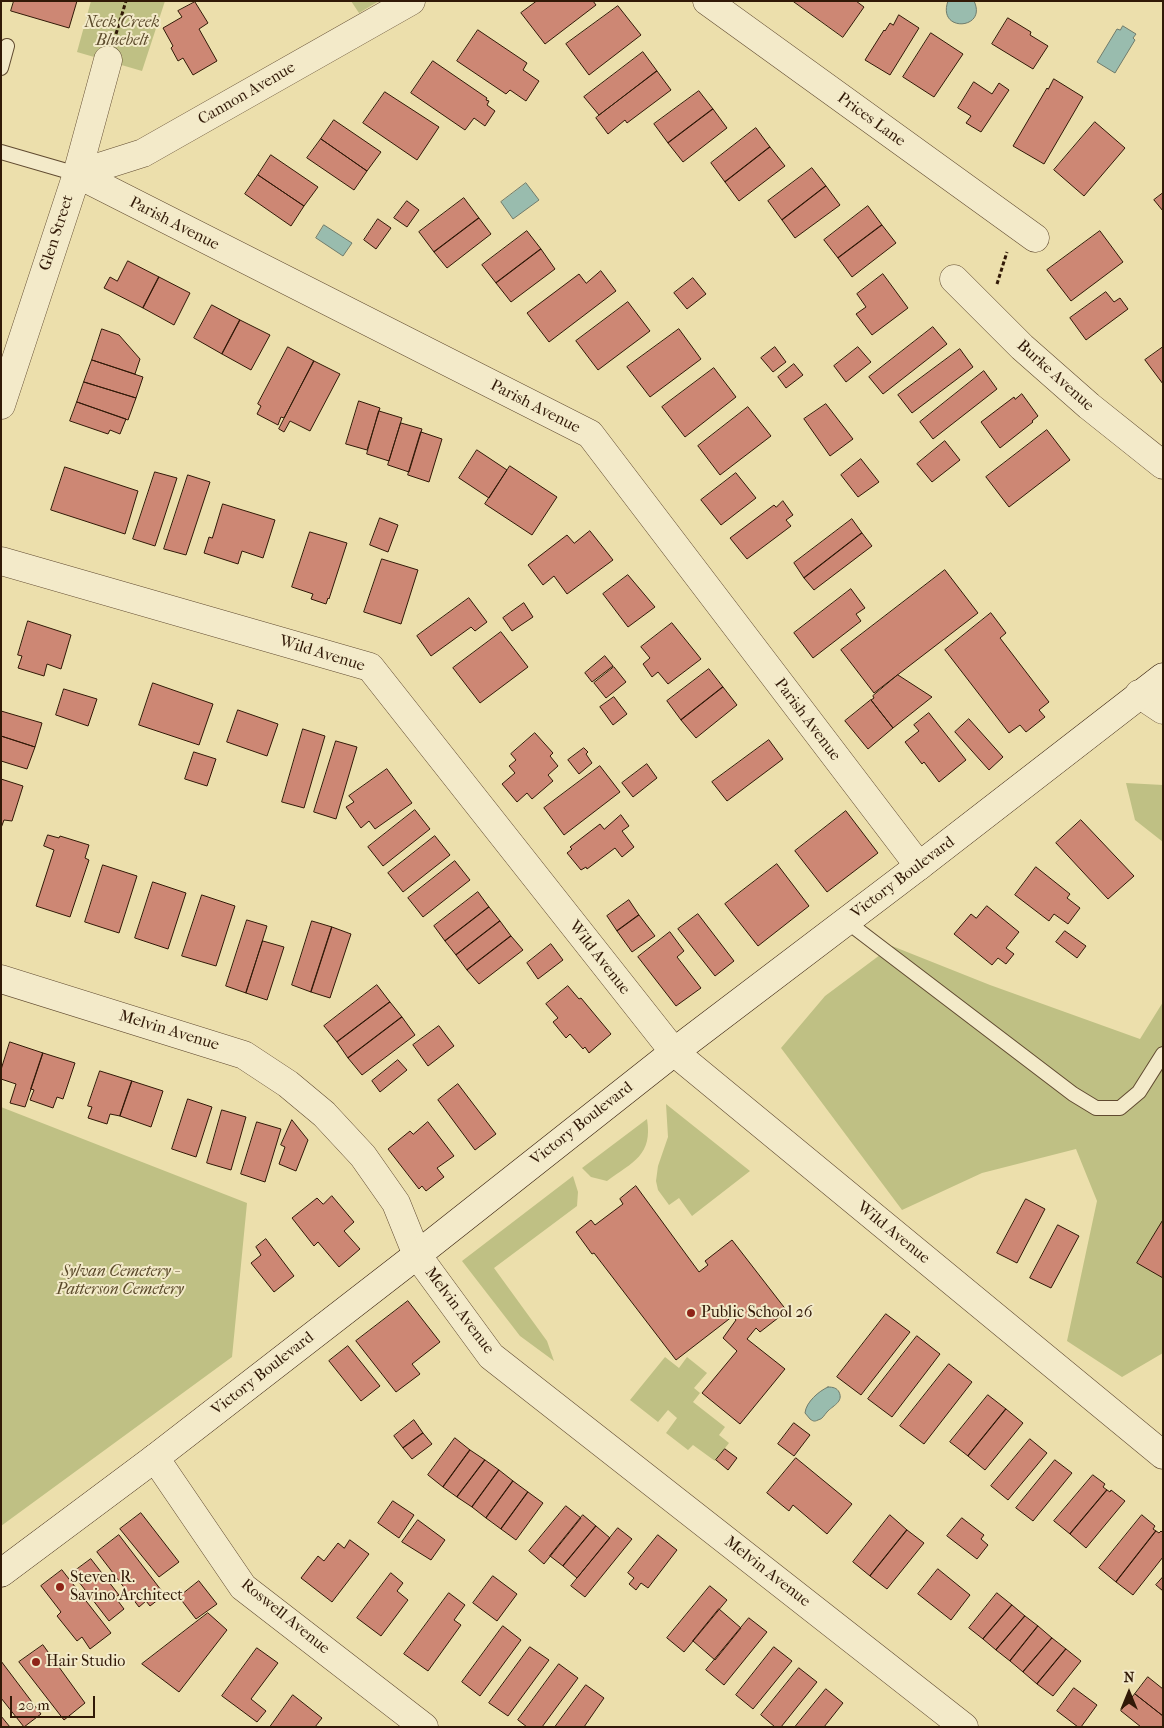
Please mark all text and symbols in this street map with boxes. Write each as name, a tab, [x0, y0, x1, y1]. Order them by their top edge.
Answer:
park label: Neck Creek Bluebelt	[84, 13, 160, 51]
street label: Cannon Avenue	[195, 58, 299, 130]
street label: Prices Lane	[833, 89, 909, 151]
street label: Glen Street	[36, 193, 78, 273]
street label: Parish Avenue	[126, 193, 222, 255]
street label: Burke Avenue	[1012, 336, 1098, 416]
street label: Parish Avenue	[487, 376, 583, 438]
street label: Wild Avenue	[277, 632, 367, 676]
street label: Parish Avenue	[770, 675, 844, 765]
street label: Victory Boulevard	[847, 833, 959, 923]
street label: Wild Avenue	[564, 917, 634, 999]
street label: Melvin Avenue	[117, 1007, 221, 1055]
street label: Victory Boulevard	[527, 1078, 637, 1170]
street label: Wild Avenue	[853, 1198, 933, 1268]
park label: Sylvan Cemetery - Patterson Cemetery	[56, 1262, 184, 1300]
street label: Melvin Avenue	[420, 1264, 498, 1358]
place label: Public School 26	[701, 1303, 812, 1323]
marker: Public School 26	[685, 1307, 697, 1319]
street label: Victory Boulevard	[208, 1328, 318, 1420]
street label: Melvin Avenue	[720, 1533, 814, 1611]
place label: Steven R. Savino Architect	[70, 1568, 183, 1606]
street label: Roswell Avenue	[237, 1575, 333, 1659]
marker: Steven R. Savino Architect	[54, 1581, 66, 1593]
place label: Hair Studio	[46, 1652, 125, 1672]
marker: Hair Studio	[30, 1656, 42, 1668]
north arrow	[1104, 1668, 1154, 1718]
text: N	[1124, 1669, 1134, 1686]
scale bar	[12, 1686, 98, 1718]
text: 20 m	[18, 1696, 50, 1714]

